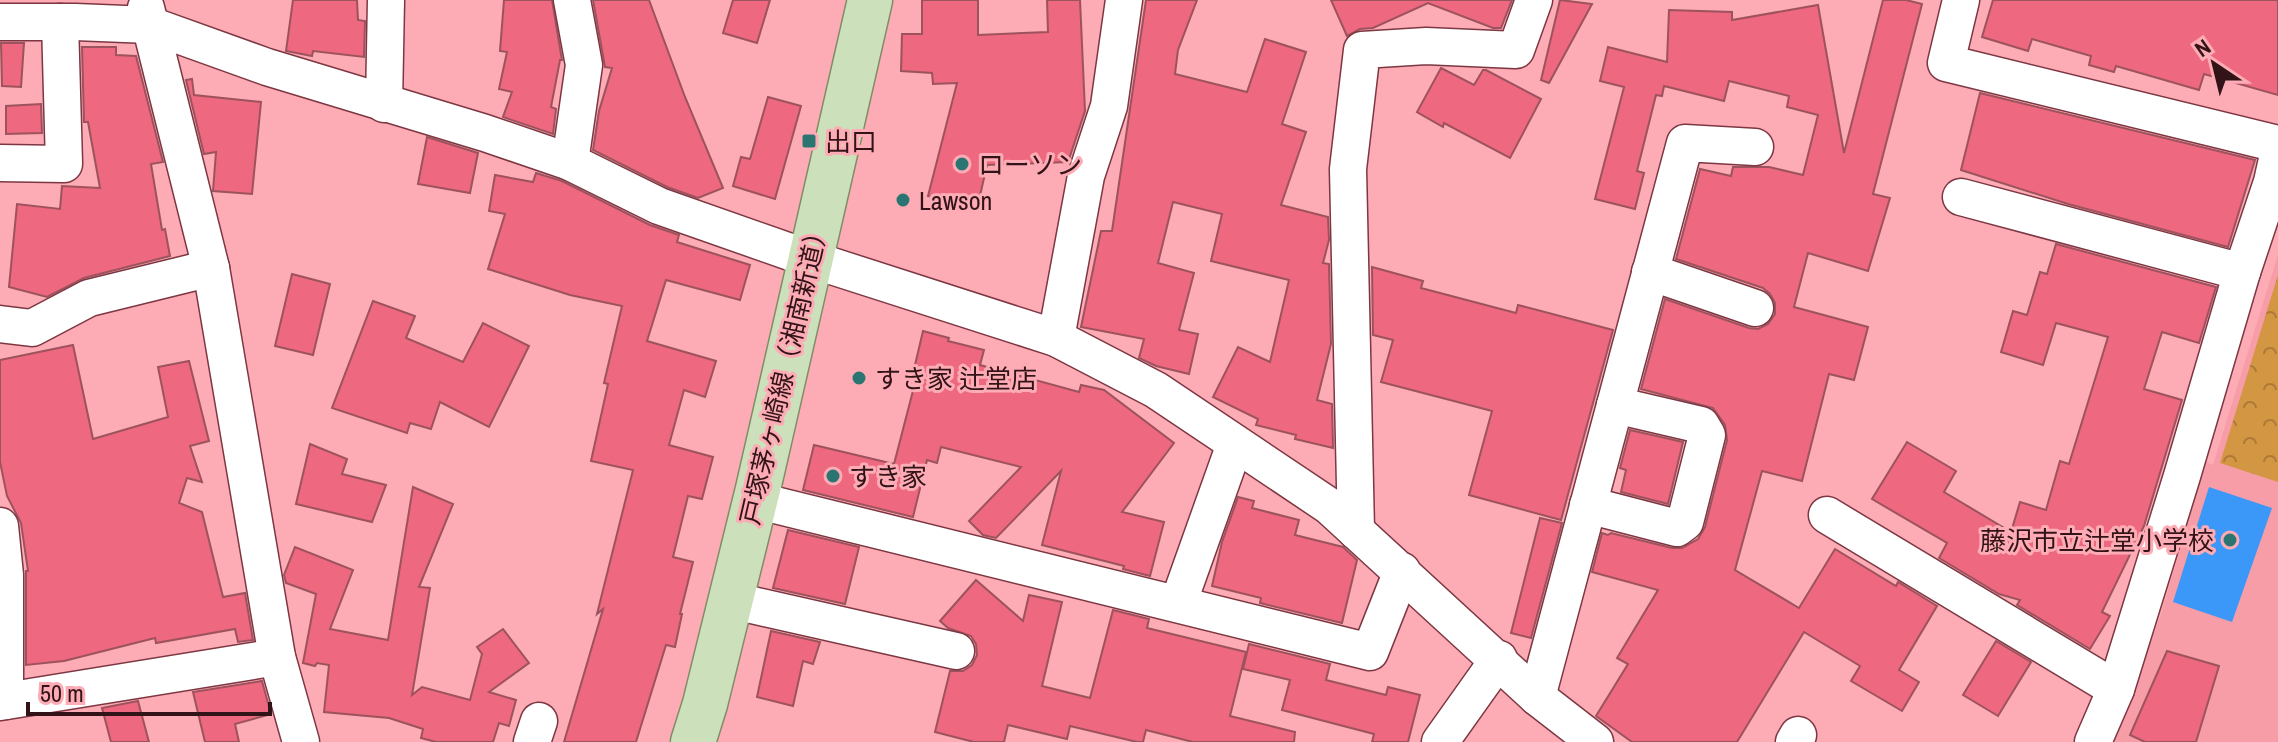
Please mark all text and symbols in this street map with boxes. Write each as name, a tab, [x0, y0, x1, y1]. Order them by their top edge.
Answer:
north arrow	[2174, 24, 2254, 104]
text: N	[2189, 32, 2216, 64]
place label: 出口	[825, 124, 877, 159]
marker: 出口	[800, 132, 818, 150]
place label: ローソン	[978, 147, 1082, 182]
marker: ローソン	[953, 155, 971, 173]
place label: Lawson	[919, 183, 992, 218]
marker: Lawson	[894, 191, 912, 209]
street label: 戸塚茅ヶ崎線（湘南新道）	[732, 216, 836, 528]
place label: すき家 辻堂店	[875, 361, 1037, 396]
marker: すき家 辻堂店	[850, 369, 868, 387]
place label: すき家	[849, 459, 927, 494]
marker: すき家	[824, 467, 842, 485]
place label: 藤沢市立辻堂小学校	[1980, 523, 2214, 558]
marker: 藤沢市立辻堂小学校	[2221, 531, 2239, 549]
scale bar	[28, 666, 270, 716]
text: 50 m	[40, 677, 84, 709]

